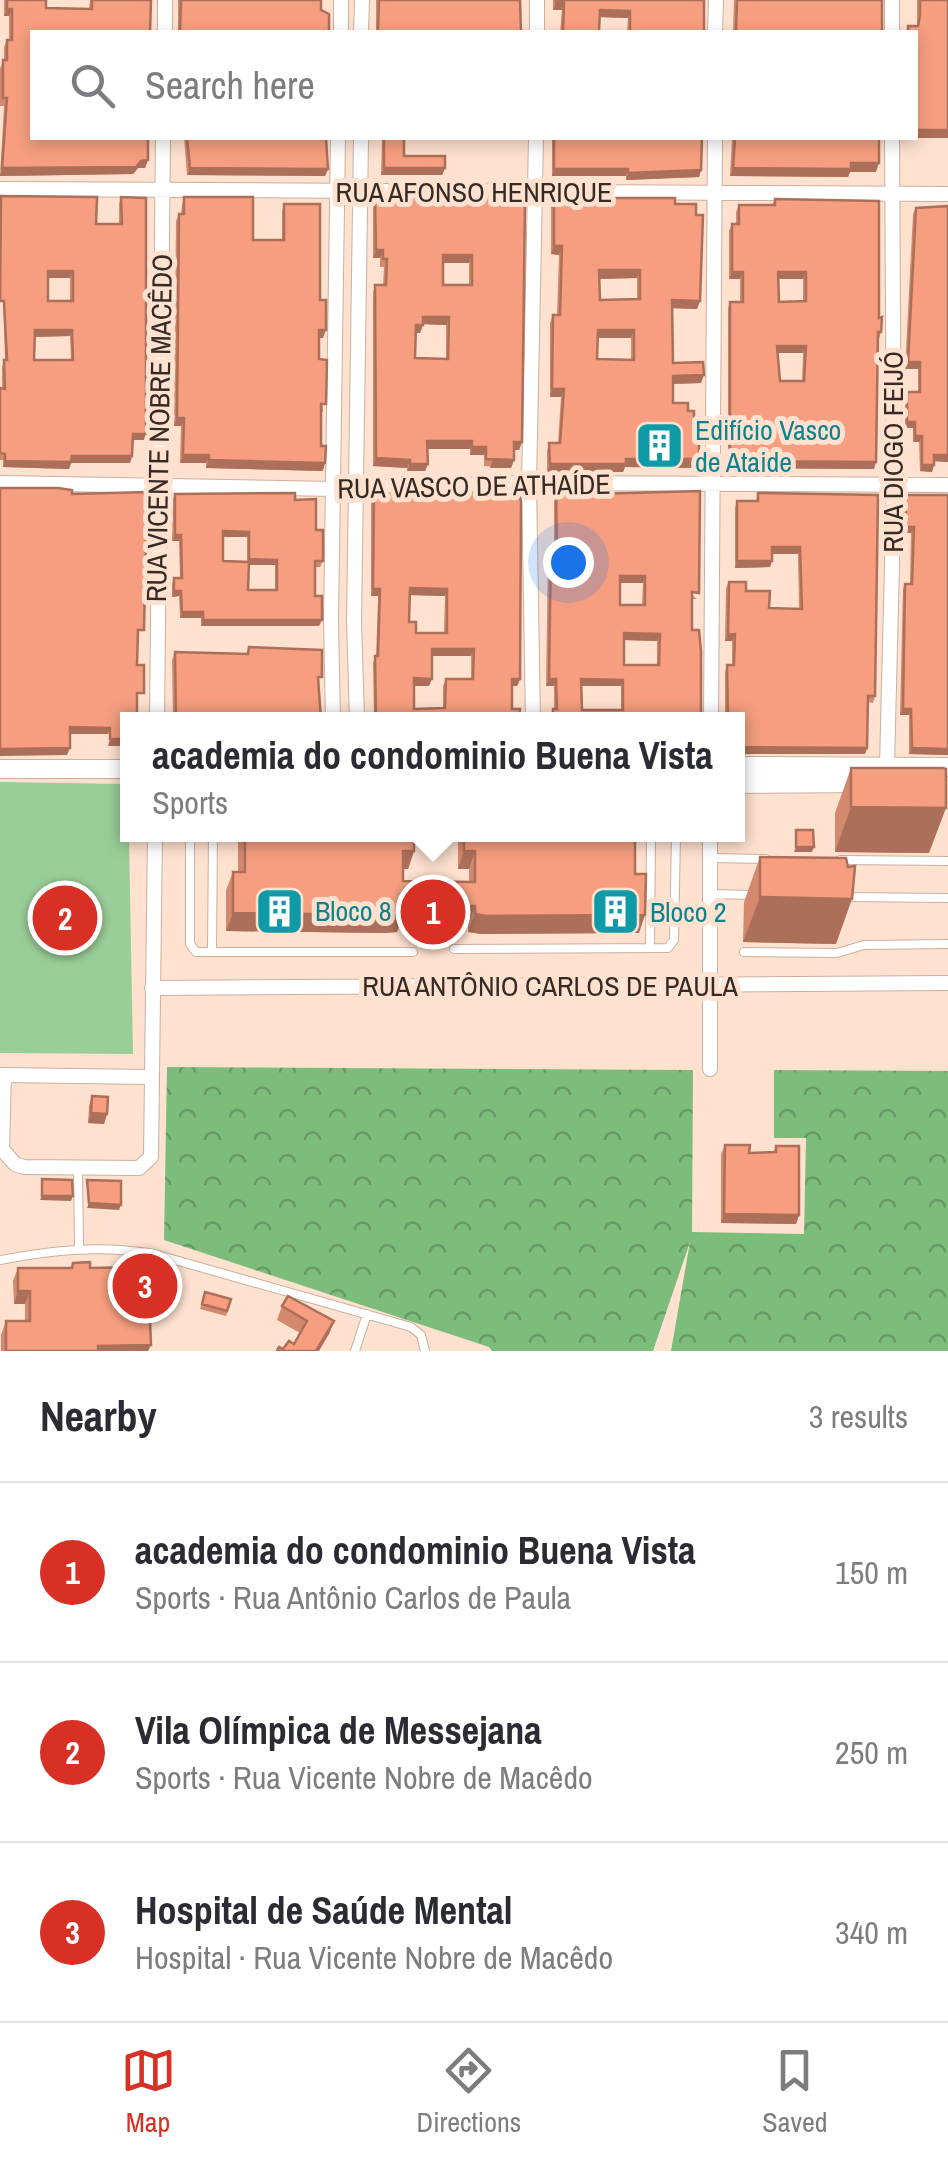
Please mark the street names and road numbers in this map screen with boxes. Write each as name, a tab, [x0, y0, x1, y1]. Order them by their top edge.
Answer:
street label: RUA AFONSO HENRIQUE	[336, 173, 612, 211]
street label: RUA VICENTE NOBRE MACÊDO	[137, 254, 181, 602]
street label: RUA DIOGO FEIJÓ	[874, 351, 912, 553]
street label: RUA VASCO DE ATHAÍDE	[337, 465, 611, 507]
street label: RUA ANTÔNIO CARLOS DE PAULA	[362, 967, 738, 1005]

